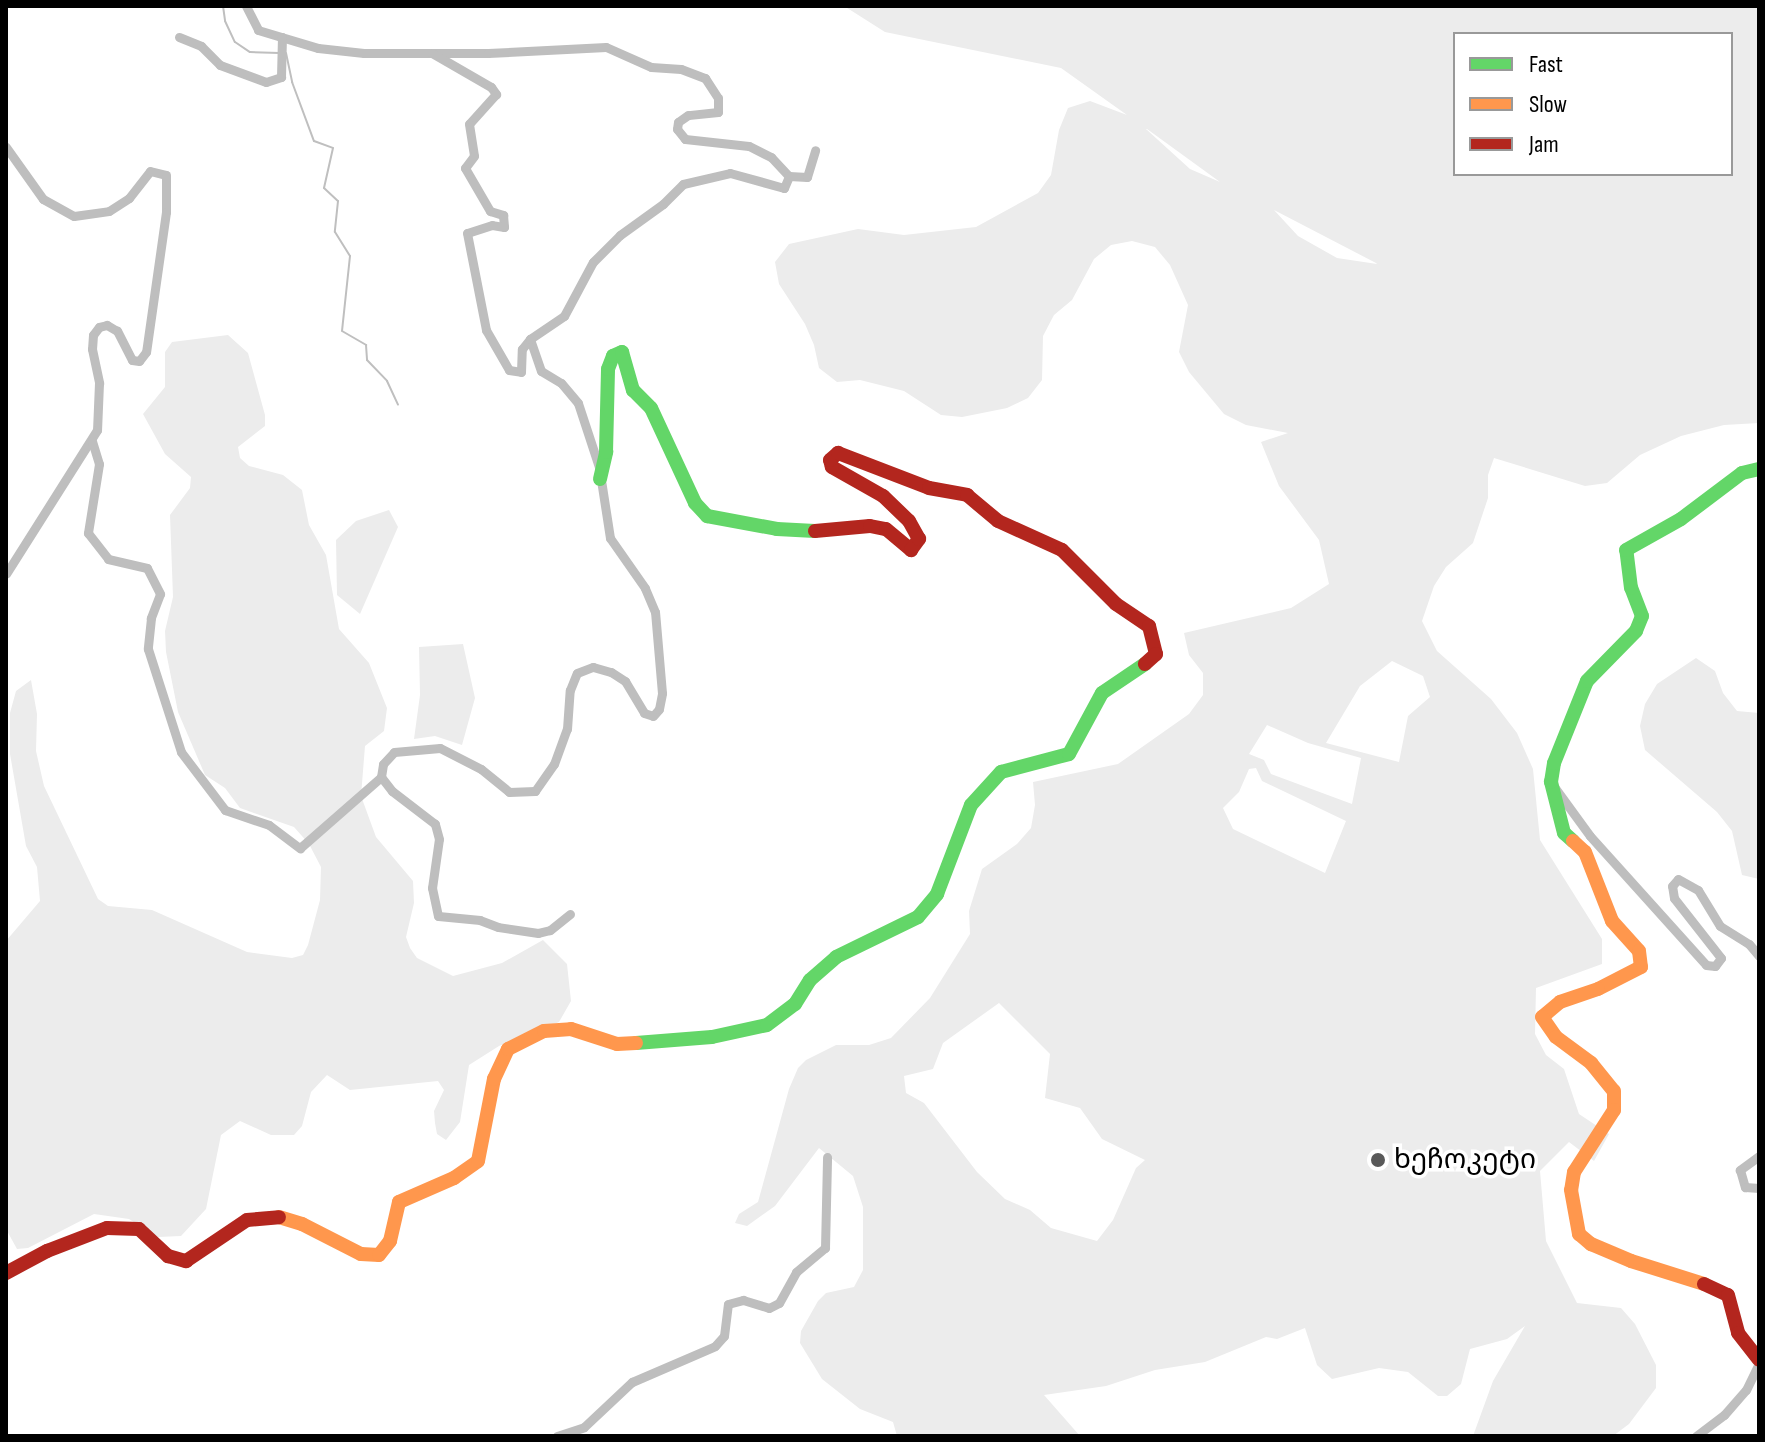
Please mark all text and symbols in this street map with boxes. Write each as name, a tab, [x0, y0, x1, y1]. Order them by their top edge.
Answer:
legend	[1453, 32, 1733, 176]
text: Fast	[1529, 50, 1563, 79]
text: Slow	[1529, 90, 1567, 119]
text: Jam	[1529, 130, 1559, 159]
place label: ხეჩოკეტი	[1394, 1143, 1536, 1177]
marker: ხეჩოკეტი	[1369, 1151, 1387, 1169]

